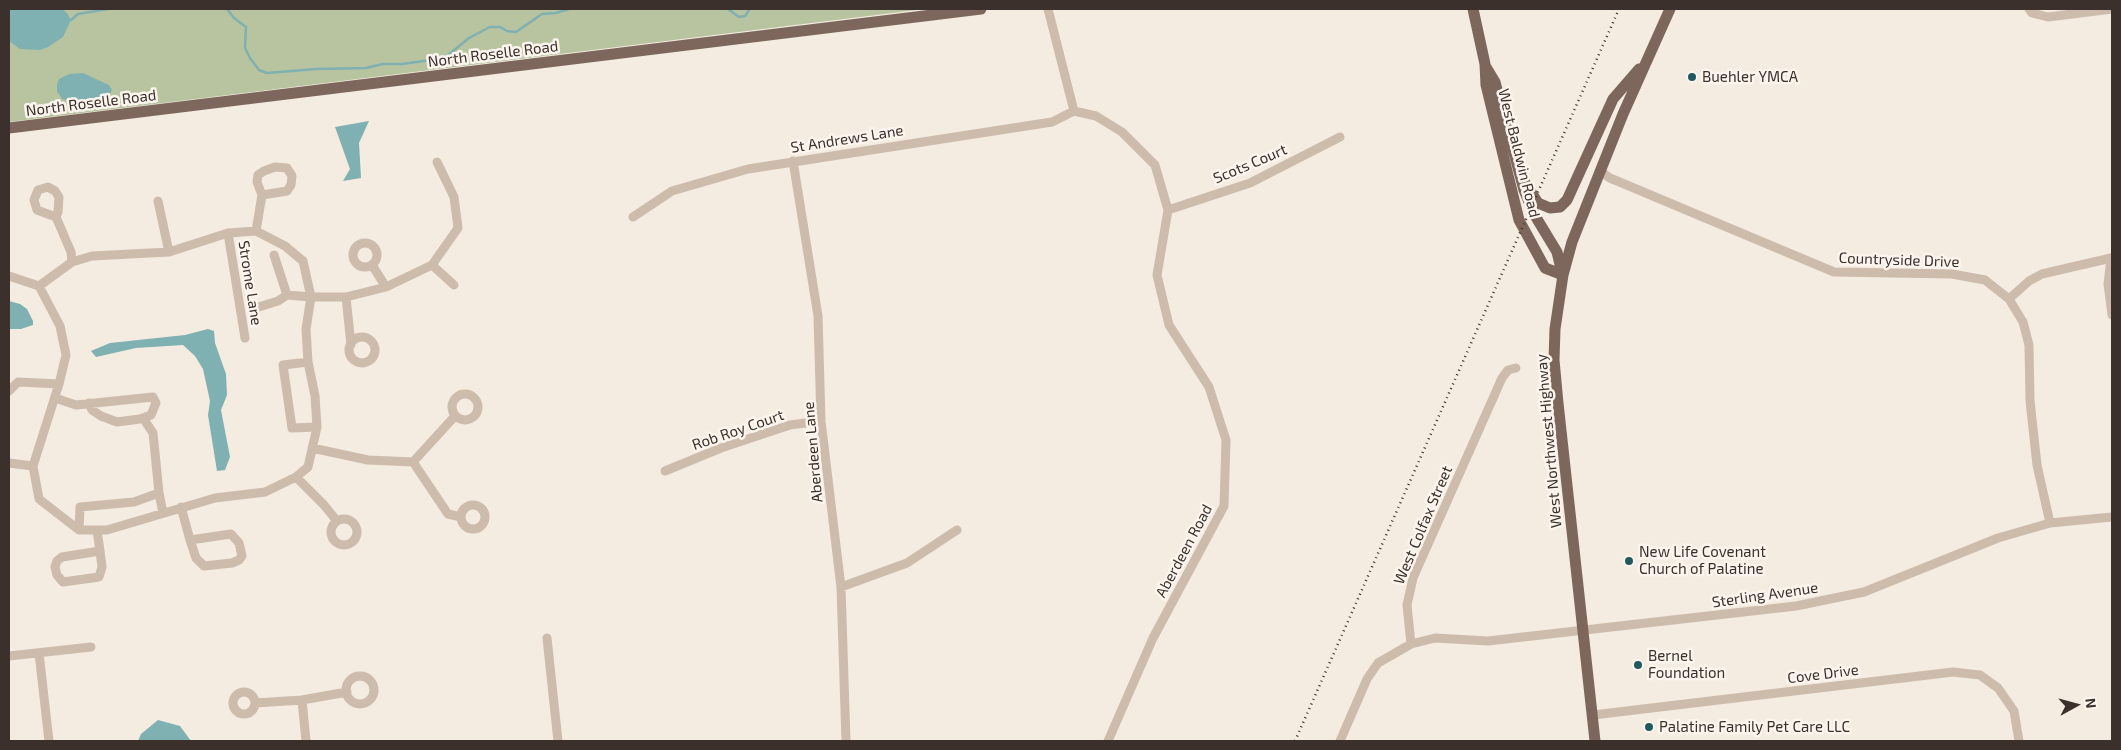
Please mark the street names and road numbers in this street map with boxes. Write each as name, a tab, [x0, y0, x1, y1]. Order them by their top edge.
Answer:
street label: North Roselle Road	[427, 37, 559, 71]
street label: North Roselle Road	[25, 86, 157, 120]
street label: West Baldwin Road	[1494, 87, 1544, 219]
street label: St Andrews Lane	[789, 121, 905, 157]
street label: Scots Court	[1211, 140, 1289, 188]
street label: Strome Lane	[234, 239, 266, 327]
street label: Countryside Drive	[1838, 249, 1960, 271]
street label: West Northwest Highway	[1532, 353, 1566, 529]
street label: Aberdeen Lane	[800, 401, 826, 503]
street label: Rob Roy Court	[690, 406, 786, 454]
street label: West Colfax Street	[1390, 463, 1456, 587]
street label: Aberdeen Road	[1152, 501, 1216, 601]
street label: Sterling Avenue	[1711, 579, 1819, 611]
street label: Cove Drive	[1786, 661, 1860, 687]

